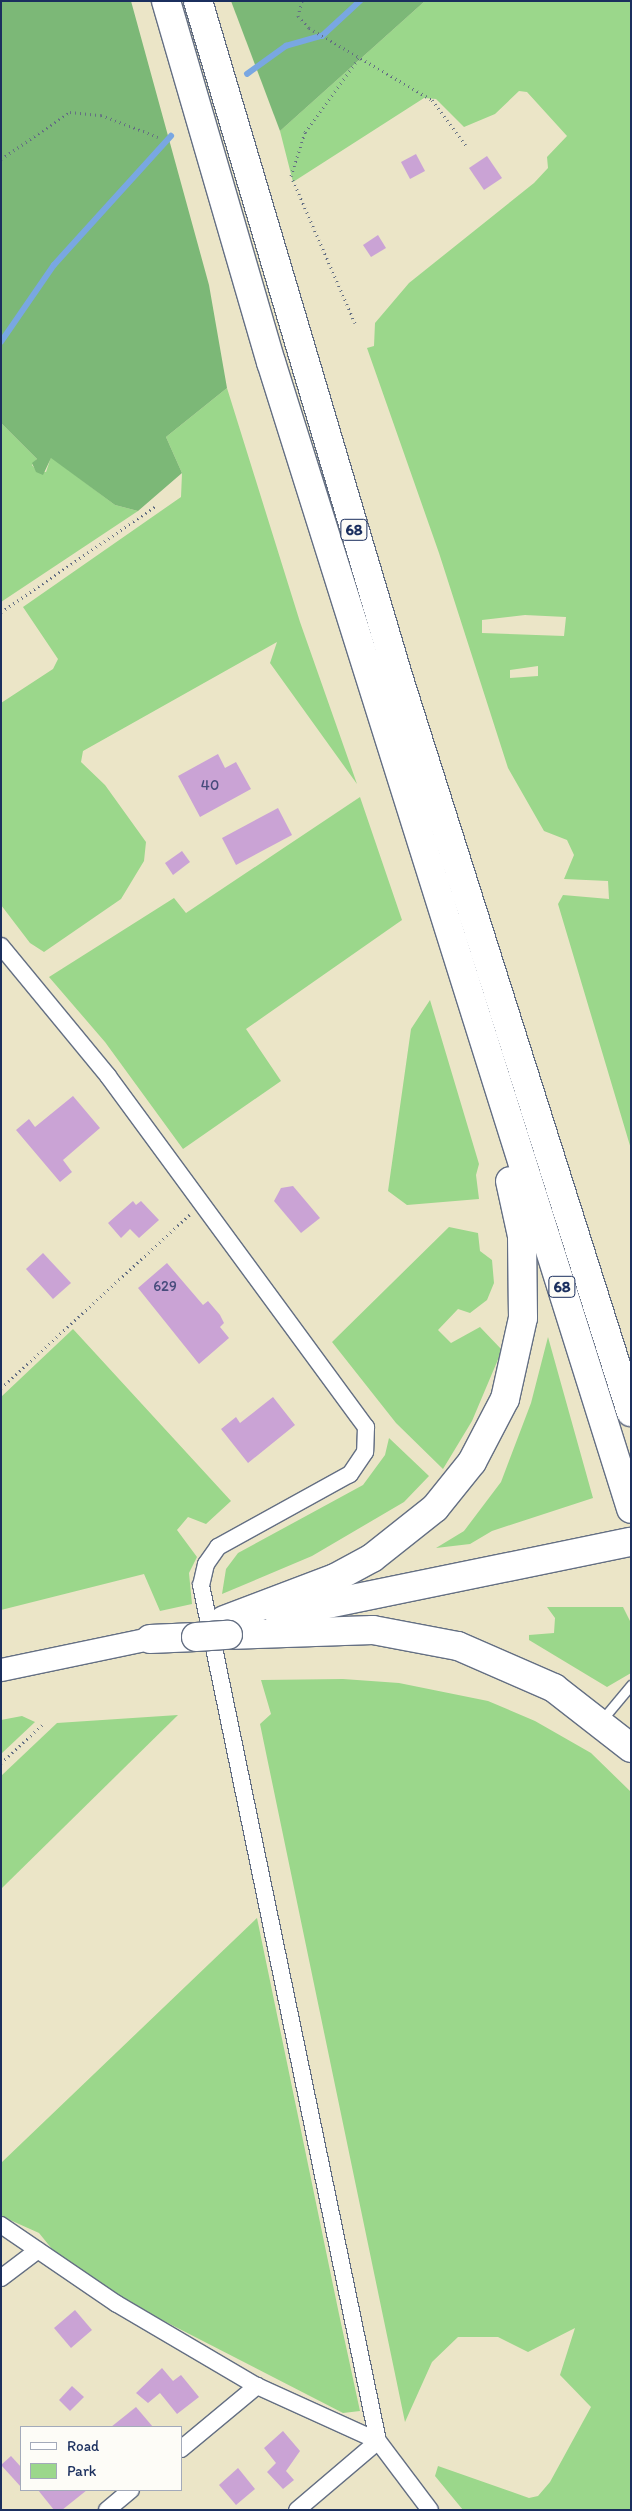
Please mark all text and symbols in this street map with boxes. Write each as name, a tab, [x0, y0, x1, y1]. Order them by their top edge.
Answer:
road number: 68	[340, 516, 368, 544]
house number: 40	[201, 777, 219, 795]
road number: 68	[548, 1274, 576, 1300]
house number: 629	[153, 1278, 177, 1296]
legend	[20, 2426, 182, 2491]
text: Road	[67, 2437, 99, 2455]
text: Park	[67, 2462, 97, 2480]

